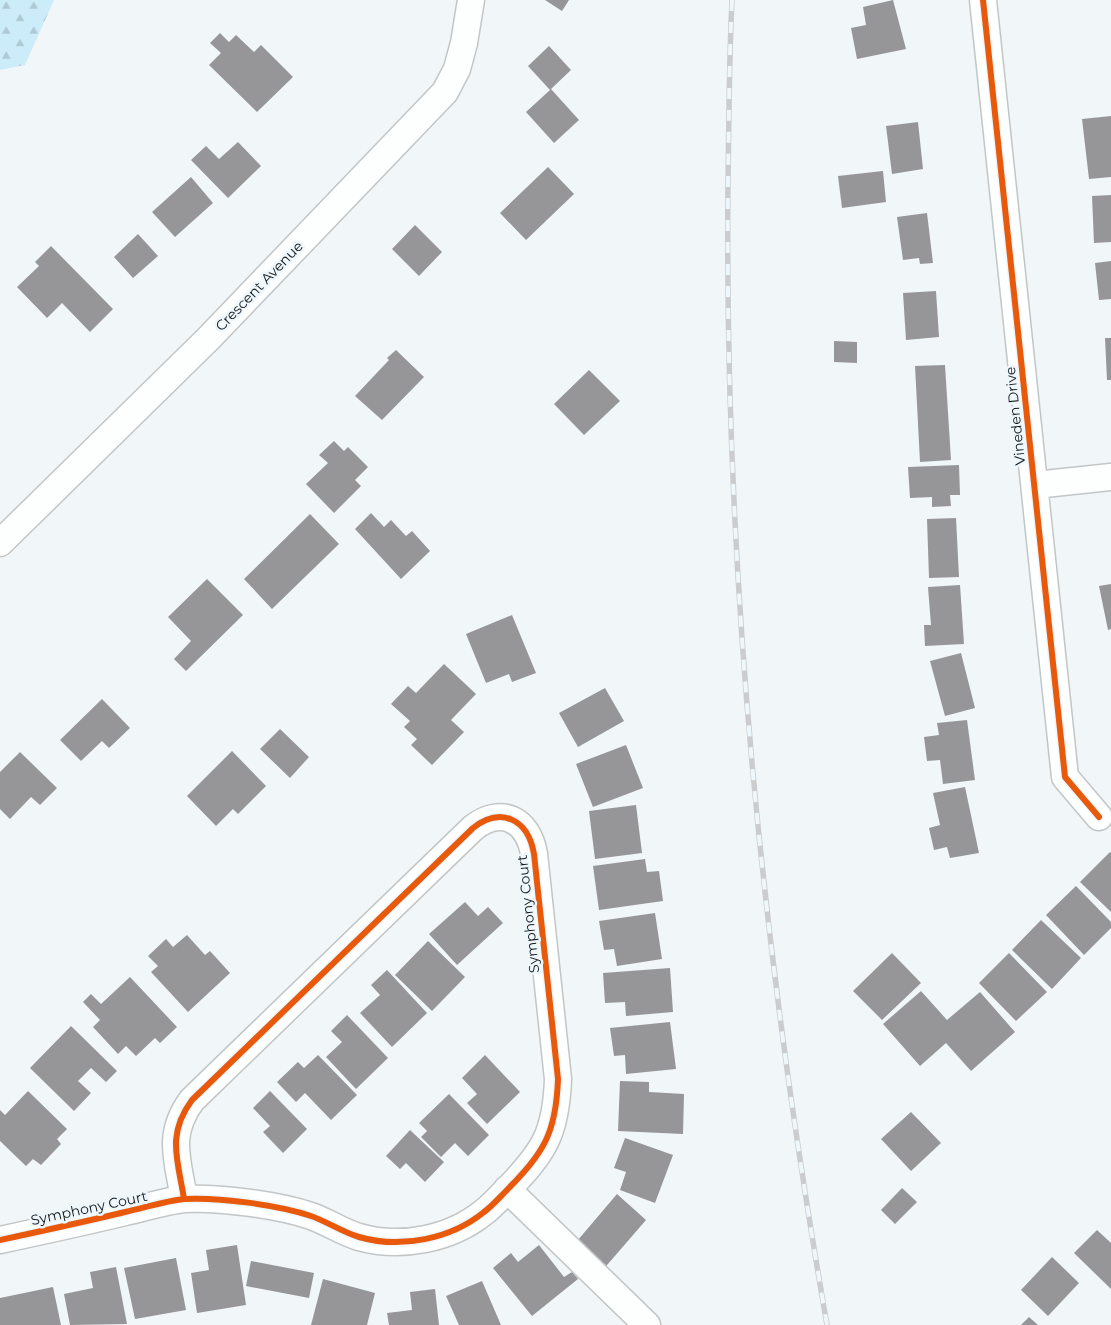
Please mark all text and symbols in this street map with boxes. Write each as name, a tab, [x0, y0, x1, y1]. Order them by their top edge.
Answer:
street label: Crescent Avenue	[211, 237, 307, 335]
street label: Vineden Drive	[1001, 366, 1029, 466]
street label: Symphony Court	[513, 854, 543, 974]
street label: Symphony Court	[29, 1187, 149, 1229]

